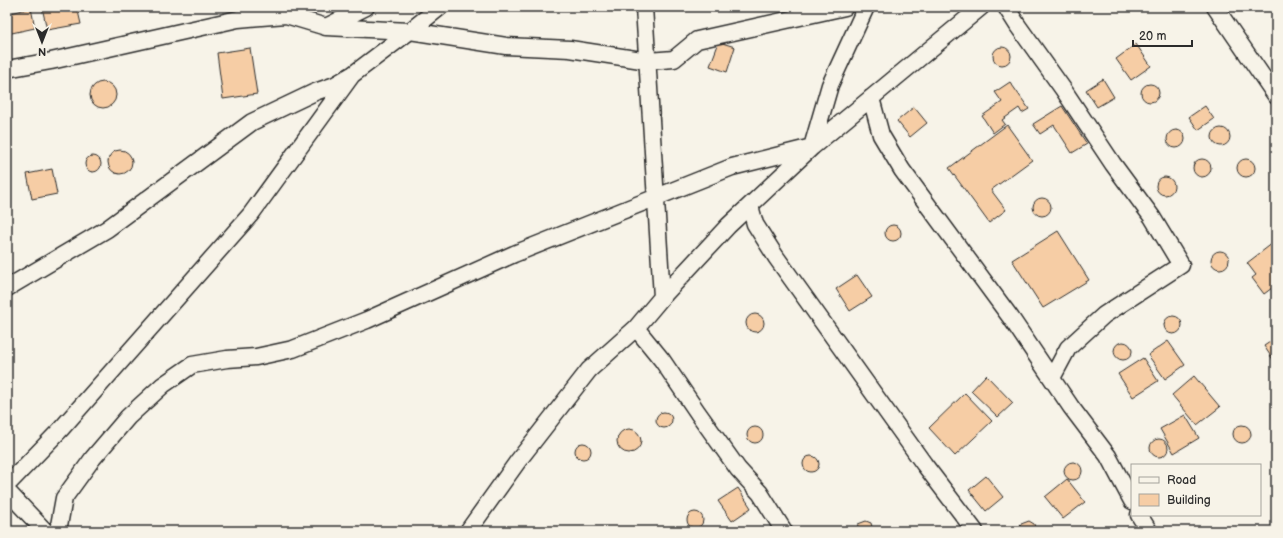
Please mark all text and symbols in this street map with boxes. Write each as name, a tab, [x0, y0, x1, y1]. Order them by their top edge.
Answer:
north arrow	[22, 22, 62, 62]
scale bar	[1133, 22, 1192, 48]
text: 20 m	[1139, 29, 1166, 44]
text: N	[38, 45, 46, 58]
legend	[1131, 464, 1261, 516]
text: Road	[1167, 473, 1196, 488]
text: Building	[1167, 493, 1211, 508]

